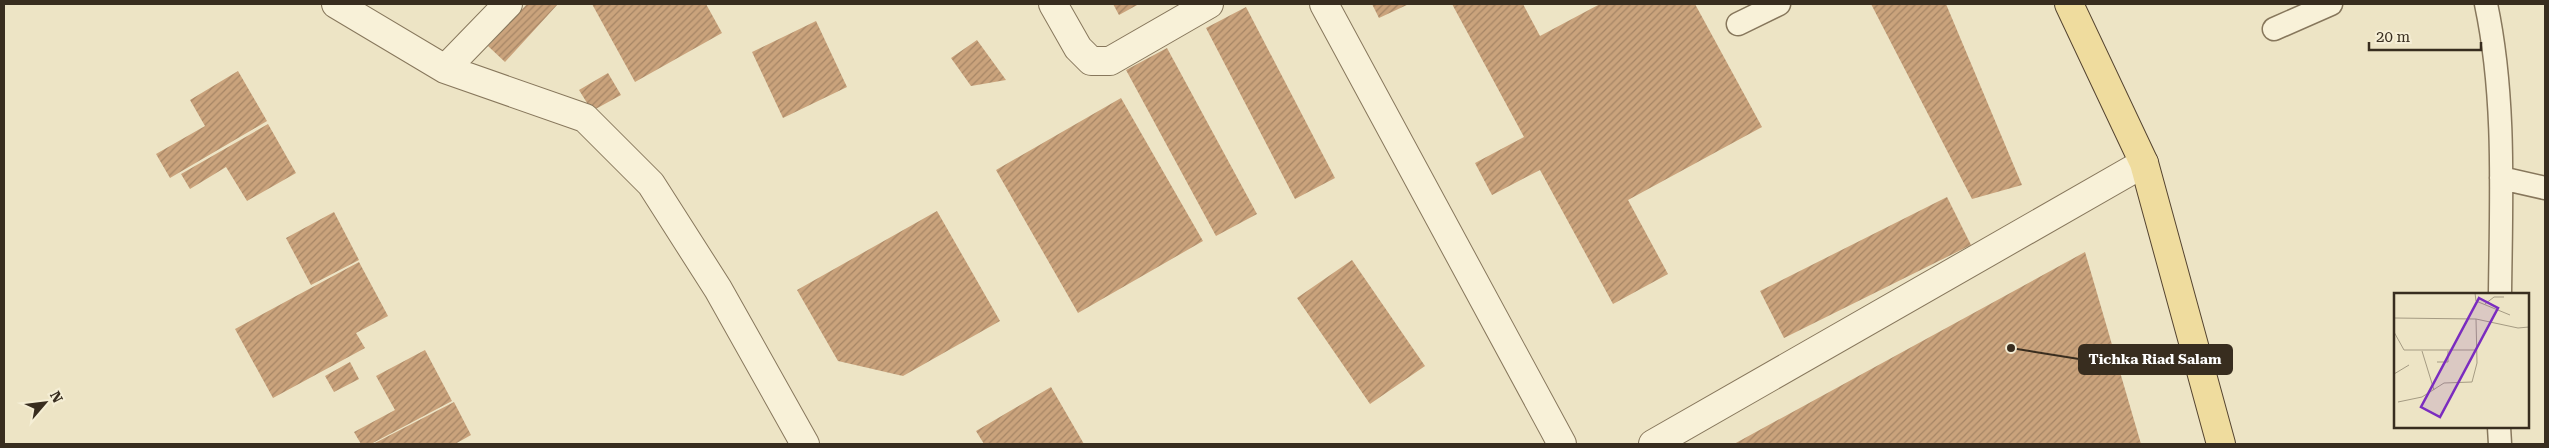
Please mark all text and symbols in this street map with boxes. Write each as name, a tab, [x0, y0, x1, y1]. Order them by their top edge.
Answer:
scale bar	[2369, 20, 2482, 52]
text: 20 m	[2376, 28, 2411, 46]
inset map	[2394, 293, 2529, 428]
callout: Tichka Riad Salam	[2079, 345, 2232, 374]
text: Tichka Riad Salam	[2089, 351, 2222, 367]
north arrow	[20, 378, 70, 428]
text: N	[47, 388, 66, 406]

